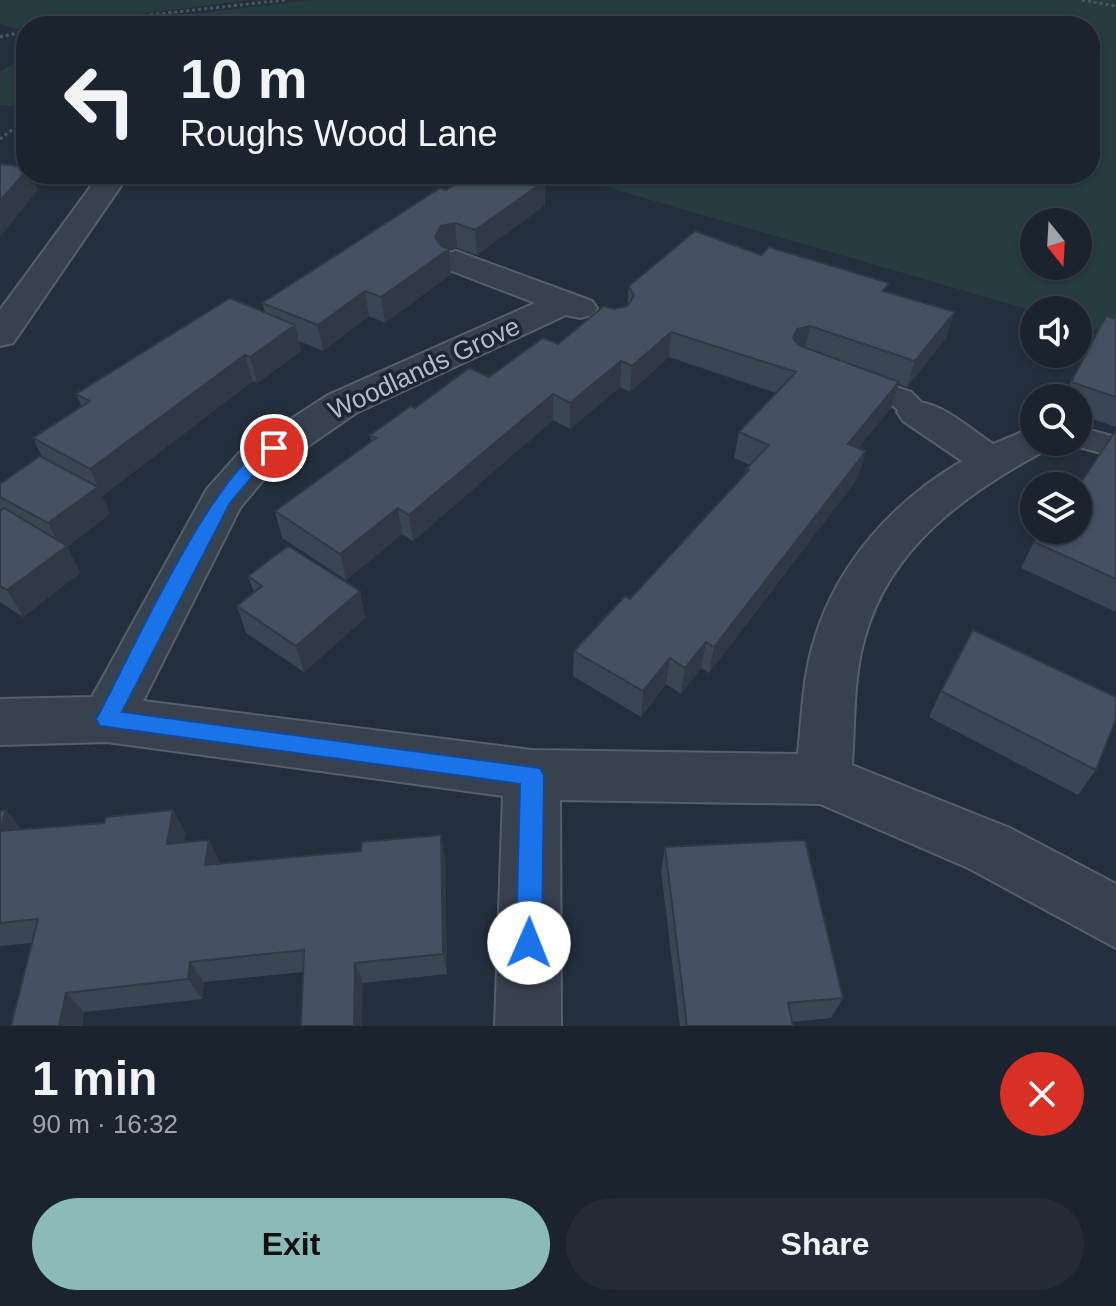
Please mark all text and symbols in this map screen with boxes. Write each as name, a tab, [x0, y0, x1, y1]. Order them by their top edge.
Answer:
text: 10 m	[180, 47, 308, 110]
icon: left	[48, 48, 152, 152]
text: Roughs Wood Lane	[180, 113, 498, 154]
north arrow	[1020, 208, 1092, 280]
map controls	[1020, 208, 1092, 544]
button: sound	[1020, 296, 1092, 368]
street label: Woodlands Grove	[324, 311, 524, 425]
button: search	[1020, 384, 1092, 456]
pin	[240, 414, 308, 482]
icon: arrive	[252, 426, 296, 470]
button: layers	[1020, 472, 1092, 544]
position arrow	[487, 901, 571, 985]
text: 1 min	[32, 1052, 157, 1105]
button: close	[1000, 1052, 1084, 1136]
text: 90 m · 16:32	[32, 1109, 178, 1139]
button: Exit	[32, 1198, 550, 1290]
button: Share	[566, 1198, 1084, 1290]

